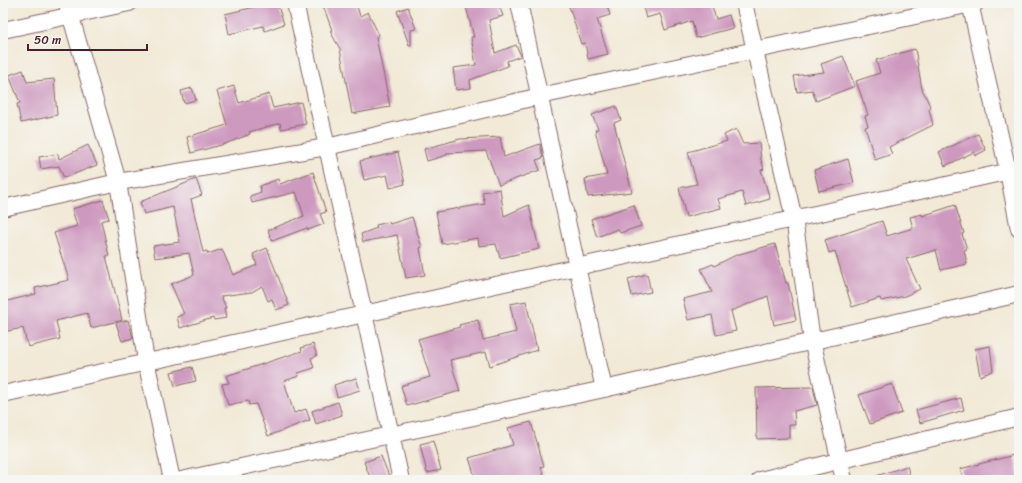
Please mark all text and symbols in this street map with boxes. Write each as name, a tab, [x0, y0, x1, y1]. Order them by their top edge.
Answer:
scale bar	[28, 26, 147, 52]
text: 50 m	[34, 29, 61, 51]

